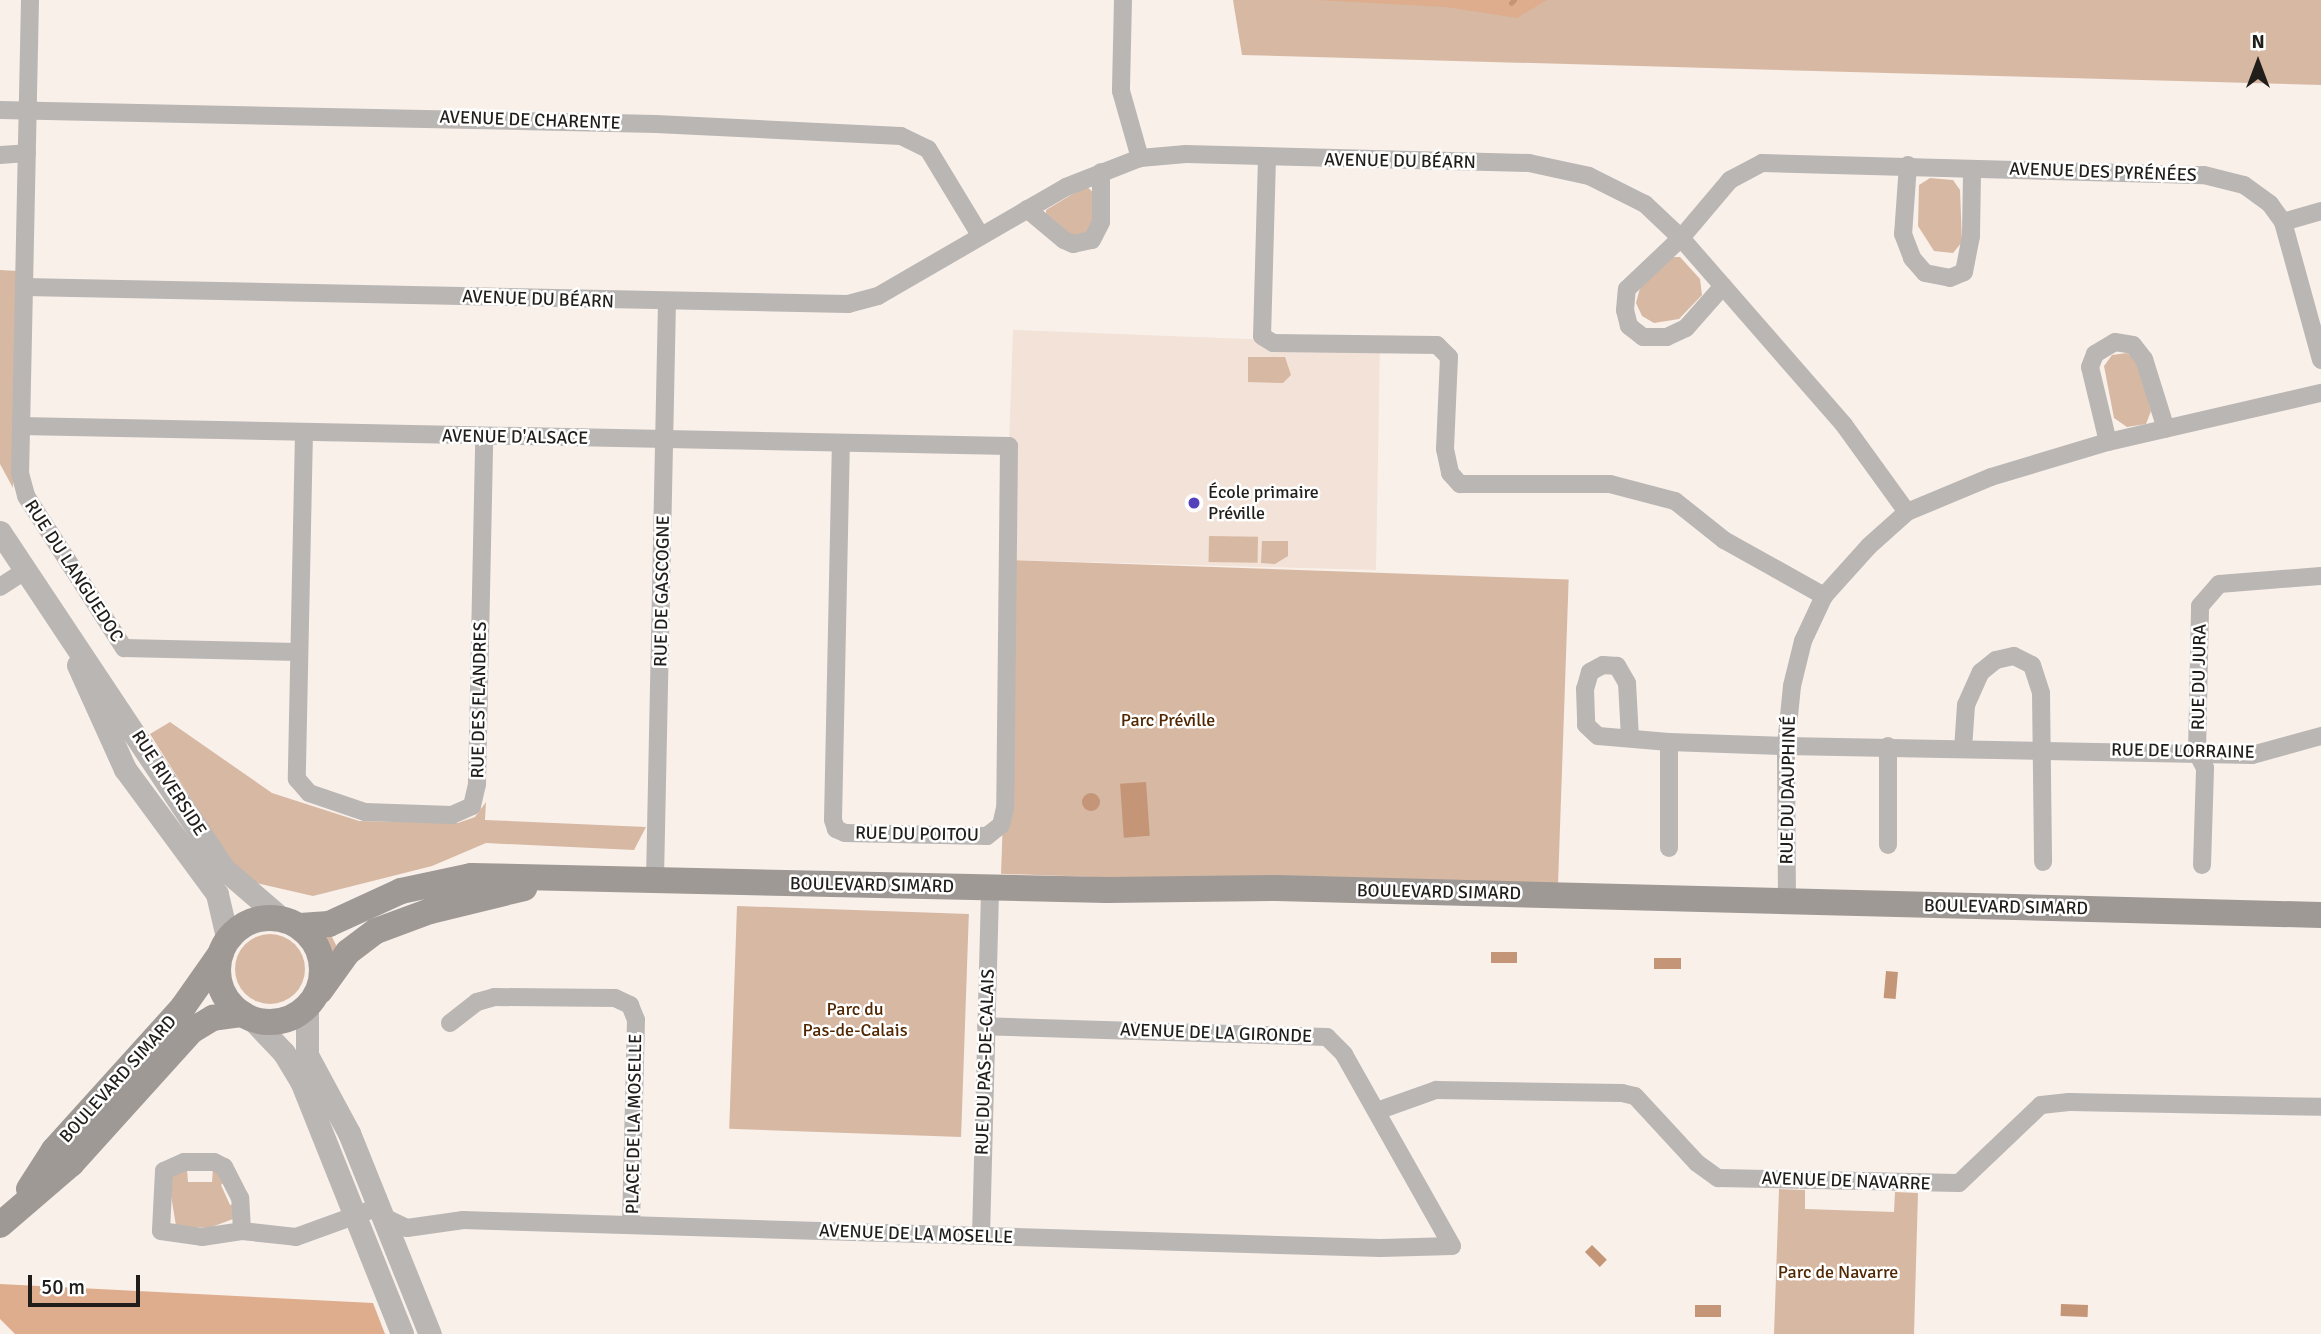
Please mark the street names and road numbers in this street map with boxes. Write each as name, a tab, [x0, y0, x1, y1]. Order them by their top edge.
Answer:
street label: AVENUE DE CHARENTE	[439, 106, 621, 134]
street label: AVENUE DU BÉARN	[1324, 149, 1476, 173]
street label: AVENUE DES PYRÉNÉES	[2009, 158, 2197, 186]
street label: AVENUE DU BÉARN	[462, 286, 614, 312]
street label: AVENUE D'ALSACE	[442, 425, 588, 449]
street label: RUE DU LANGUEDOC	[20, 496, 128, 646]
street label: RUE DE GASCOGNE	[650, 515, 674, 667]
street label: RUE DES FLANDRES	[467, 621, 491, 779]
street label: RUE DU JURA	[2187, 624, 2211, 730]
street label: RUE DU DAUPHINÉ	[1776, 716, 1800, 864]
street label: RUE RIVERSIDE	[127, 726, 211, 840]
street label: RUE DE LORRAINE	[2111, 739, 2255, 763]
street label: RUE DU POITOU	[855, 822, 979, 846]
street label: BOULEVARD SIMARD	[790, 873, 954, 897]
street label: BOULEVARD SIMARD	[1357, 880, 1521, 904]
street label: BOULEVARD SIMARD	[1924, 895, 2088, 919]
street label: RUE DU PAS-DE-CALAIS	[971, 969, 999, 1155]
street label: BOULEVARD SIMARD	[55, 1011, 181, 1147]
street label: AVENUE DE LA GIRONDE	[1120, 1019, 1312, 1047]
street label: PLACE DE LA MOSELLE	[622, 1034, 646, 1214]
street label: AVENUE DE NAVARRE	[1761, 1167, 1931, 1195]
street label: AVENUE DE LA MOSELLE	[819, 1220, 1013, 1248]

